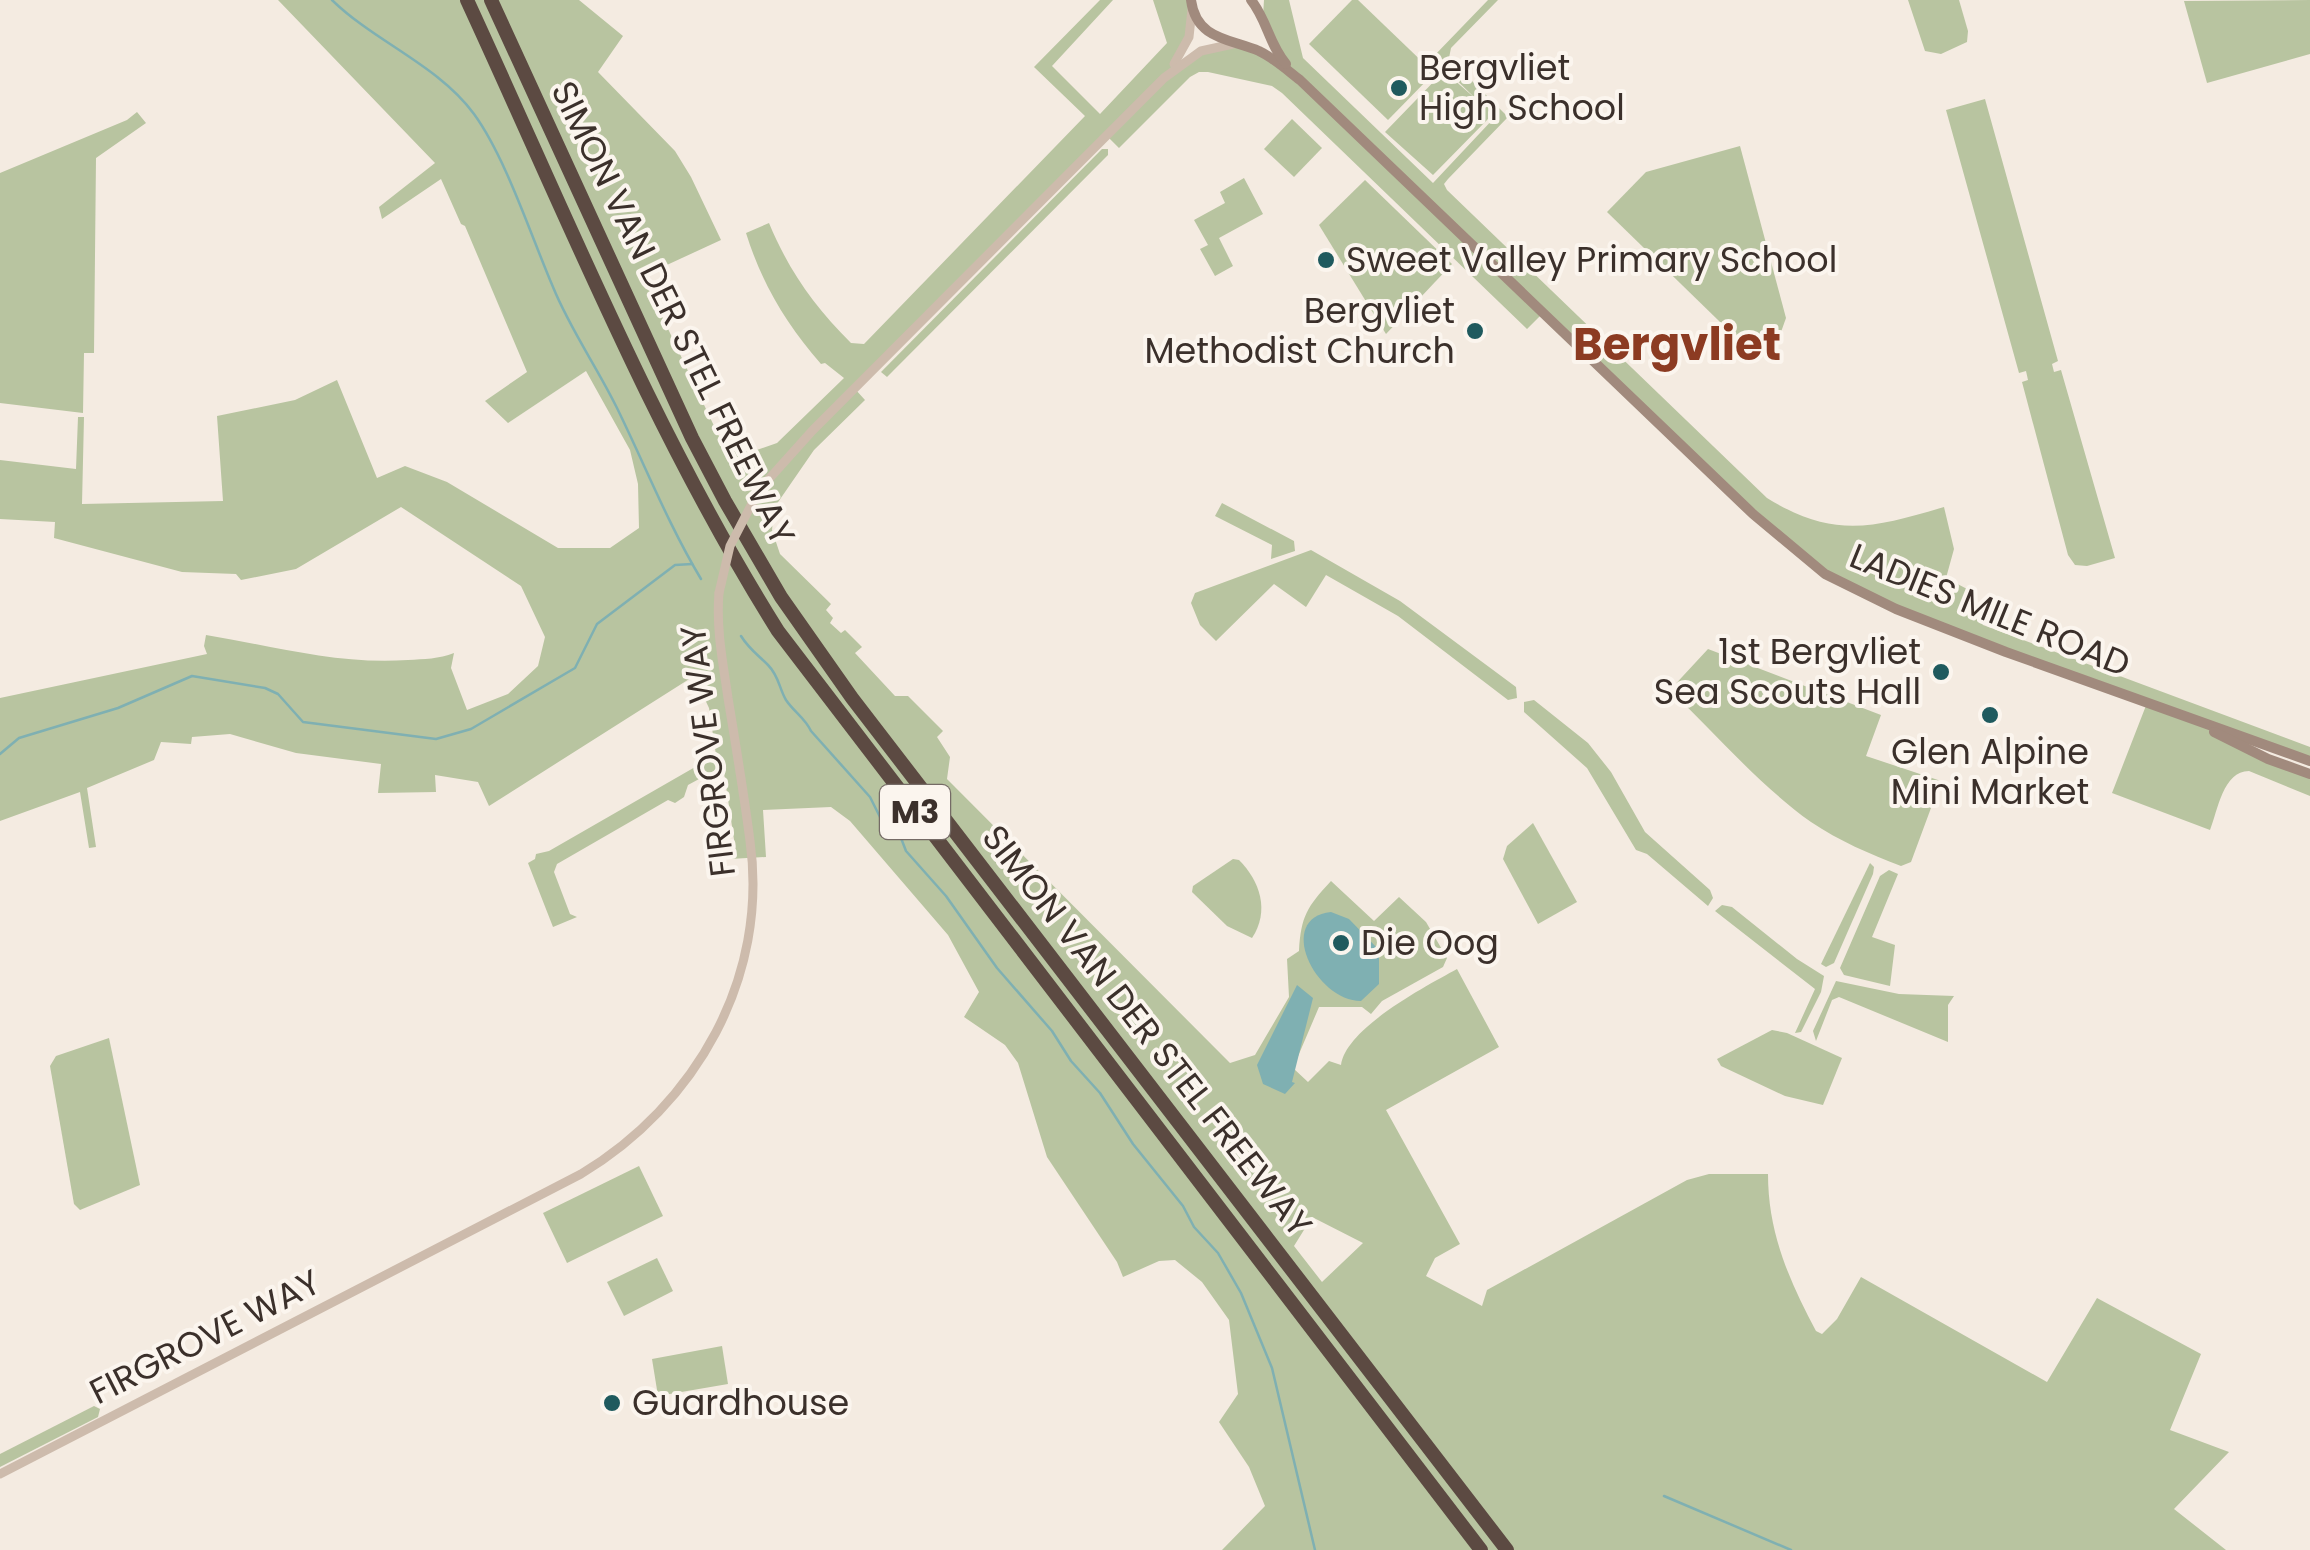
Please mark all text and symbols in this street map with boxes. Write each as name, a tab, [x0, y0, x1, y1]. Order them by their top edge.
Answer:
place label: Bergvliet High School	[1419, 43, 1625, 132]
street label: SIMON VAN DER STEL FREEWAY	[540, 73, 807, 553]
marker: Bergvliet High School	[1388, 77, 1410, 99]
place label: Sweet Valley Primary School	[1346, 235, 1837, 284]
marker: Sweet Valley Primary School	[1315, 249, 1337, 271]
place label: Bergvliet Methodist Church	[1144, 286, 1455, 375]
district label: Bergvliet	[1573, 313, 1781, 376]
marker: Bergvliet Methodist Church	[1464, 320, 1486, 342]
street label: LADIES MILE ROAD	[1843, 531, 2138, 688]
street label: FIRGROVE WAY	[668, 623, 747, 879]
place label: 1st Bergvliet Sea Scouts Hall	[1654, 627, 1921, 716]
marker: 1st Bergvliet Sea Scouts Hall	[1930, 661, 1952, 683]
marker: Glen Alpine Mini Market	[1979, 704, 2001, 726]
place label: Glen Alpine Mini Market	[1891, 727, 2089, 816]
road number: M3	[880, 785, 950, 839]
street label: SIMON VAN DER STEL FREEWAY	[971, 815, 1324, 1247]
place label: Die Oog	[1361, 918, 1499, 967]
marker: Die Oog	[1330, 932, 1352, 954]
street label: FIRGROVE WAY	[81, 1257, 328, 1416]
place label: Guardhouse	[632, 1378, 849, 1427]
marker: Guardhouse	[601, 1392, 623, 1414]

